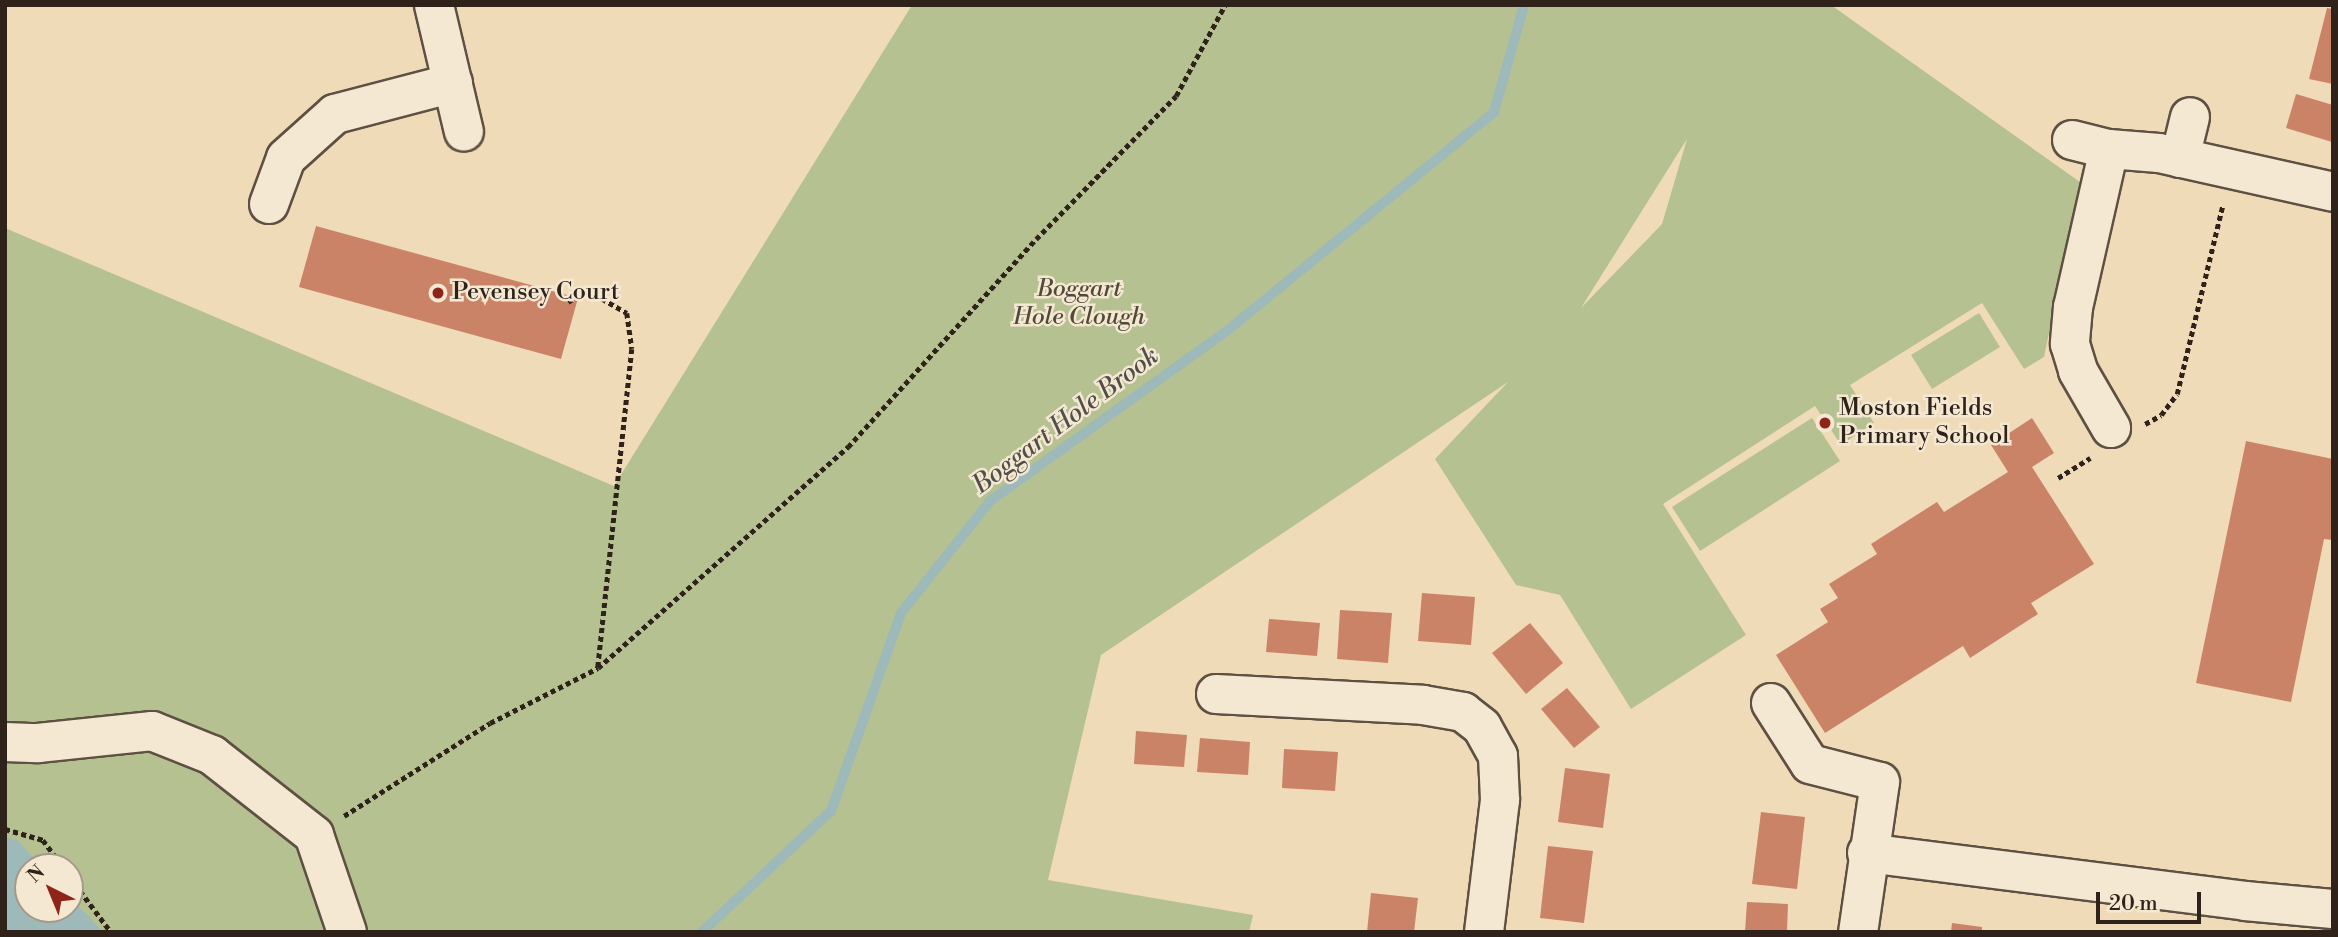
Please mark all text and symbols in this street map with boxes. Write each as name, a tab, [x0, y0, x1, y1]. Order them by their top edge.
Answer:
park label: Boggart Hole Clough	[1013, 276, 1145, 332]
place label: Pevensey Court	[452, 279, 619, 307]
marker: Pevensey Court	[430, 285, 446, 301]
water label: Boggart Hole Brook	[967, 341, 1165, 501]
place label: Moston Fields Primary School	[1839, 395, 2009, 451]
marker: Moston Fields Primary School	[1817, 415, 1833, 431]
north arrow	[14, 853, 84, 923]
text: N	[22, 860, 50, 888]
scale bar	[2100, 878, 2205, 922]
text: 20 m	[2109, 891, 2158, 917]

